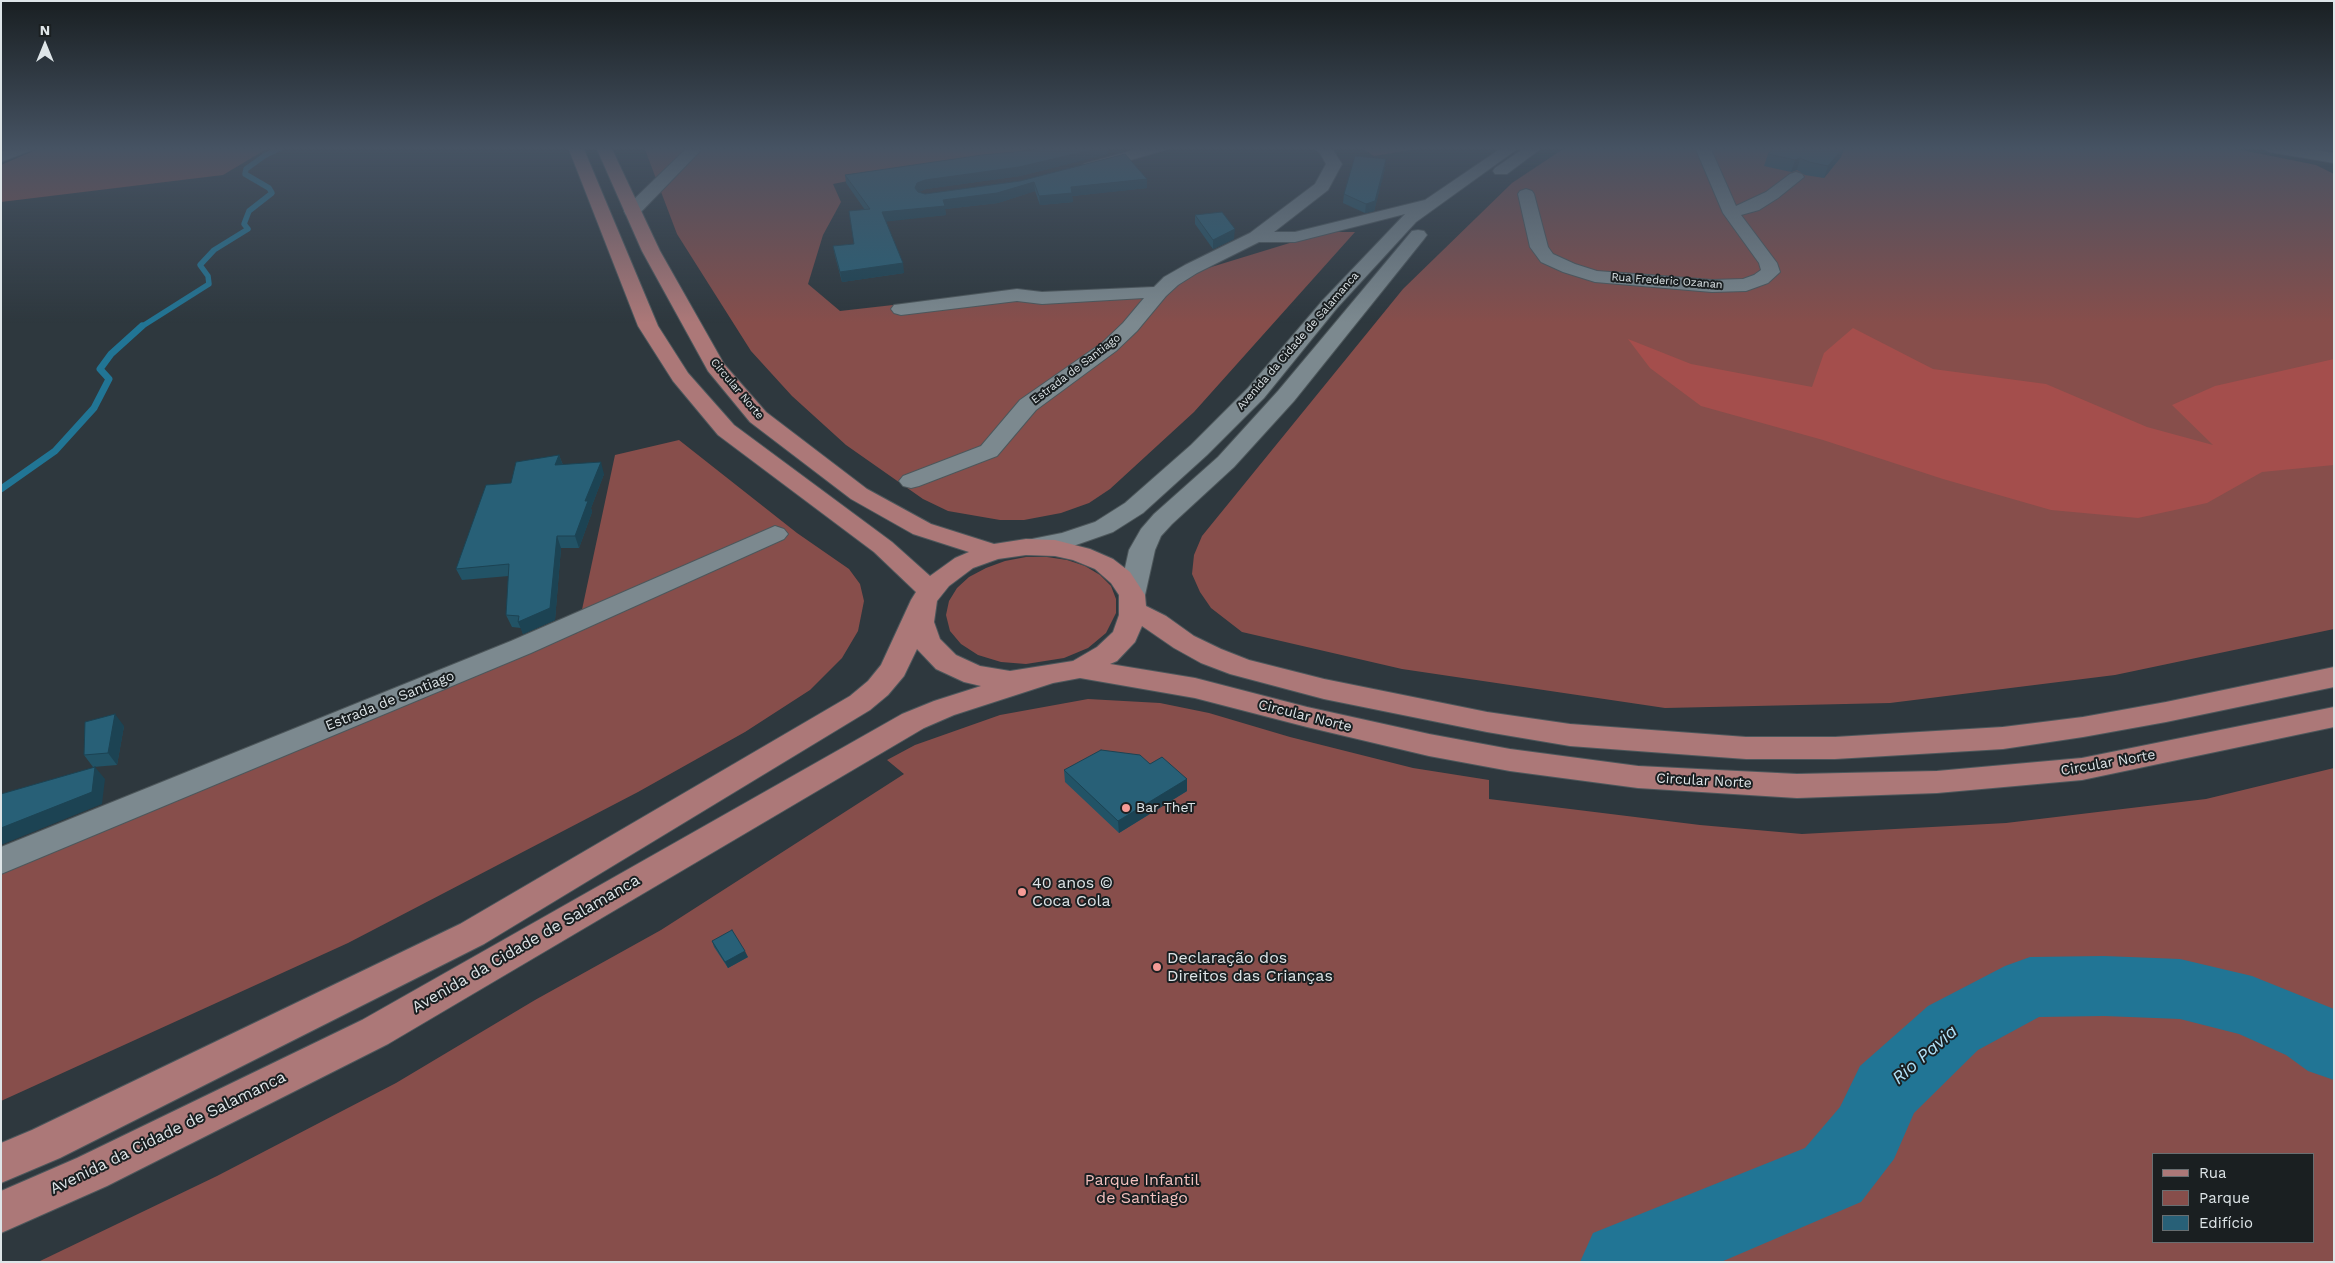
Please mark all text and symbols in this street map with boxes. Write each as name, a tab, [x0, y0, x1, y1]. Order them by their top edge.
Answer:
north arrow	[20, 20, 70, 70]
text: N	[40, 22, 50, 38]
street label: Avenida da Cidade de Salamanca	[1234, 269, 1362, 413]
street label: Rua Frederic Ozanan	[1611, 271, 1723, 291]
street label: Estrada de Santiago	[1029, 331, 1123, 407]
street label: Circular Norte	[708, 356, 766, 422]
street label: Estrada de Santiago	[323, 667, 457, 735]
street label: Circular Norte	[1256, 696, 1354, 736]
street label: Circular Norte	[2059, 746, 2157, 780]
street label: Circular Norte	[1656, 770, 1752, 792]
place label: Bar TheT	[1136, 800, 1195, 816]
marker: Bar TheT	[1120, 802, 1132, 814]
street label: Avenida da Cidade de Salamanca	[409, 871, 643, 1017]
place label: 40 anos © Coca Cola	[1032, 873, 1113, 911]
marker: 40 anos © Coca Cola	[1016, 886, 1028, 898]
place label: Declaração dos Direitos das Crianças	[1167, 948, 1333, 986]
marker: Declaração dos Direitos das Crianças	[1151, 961, 1163, 973]
water label: Rio Pavia	[1888, 1021, 1962, 1089]
street label: Avenida da Cidade de Salamanca	[47, 1067, 289, 1199]
legend	[2152, 1153, 2315, 1243]
text: Rua	[2199, 1164, 2227, 1182]
park label: Parque Infantil de Santiago	[1085, 1170, 1199, 1208]
text: Parque	[2199, 1189, 2250, 1207]
text: Edifício	[2199, 1214, 2253, 1232]

